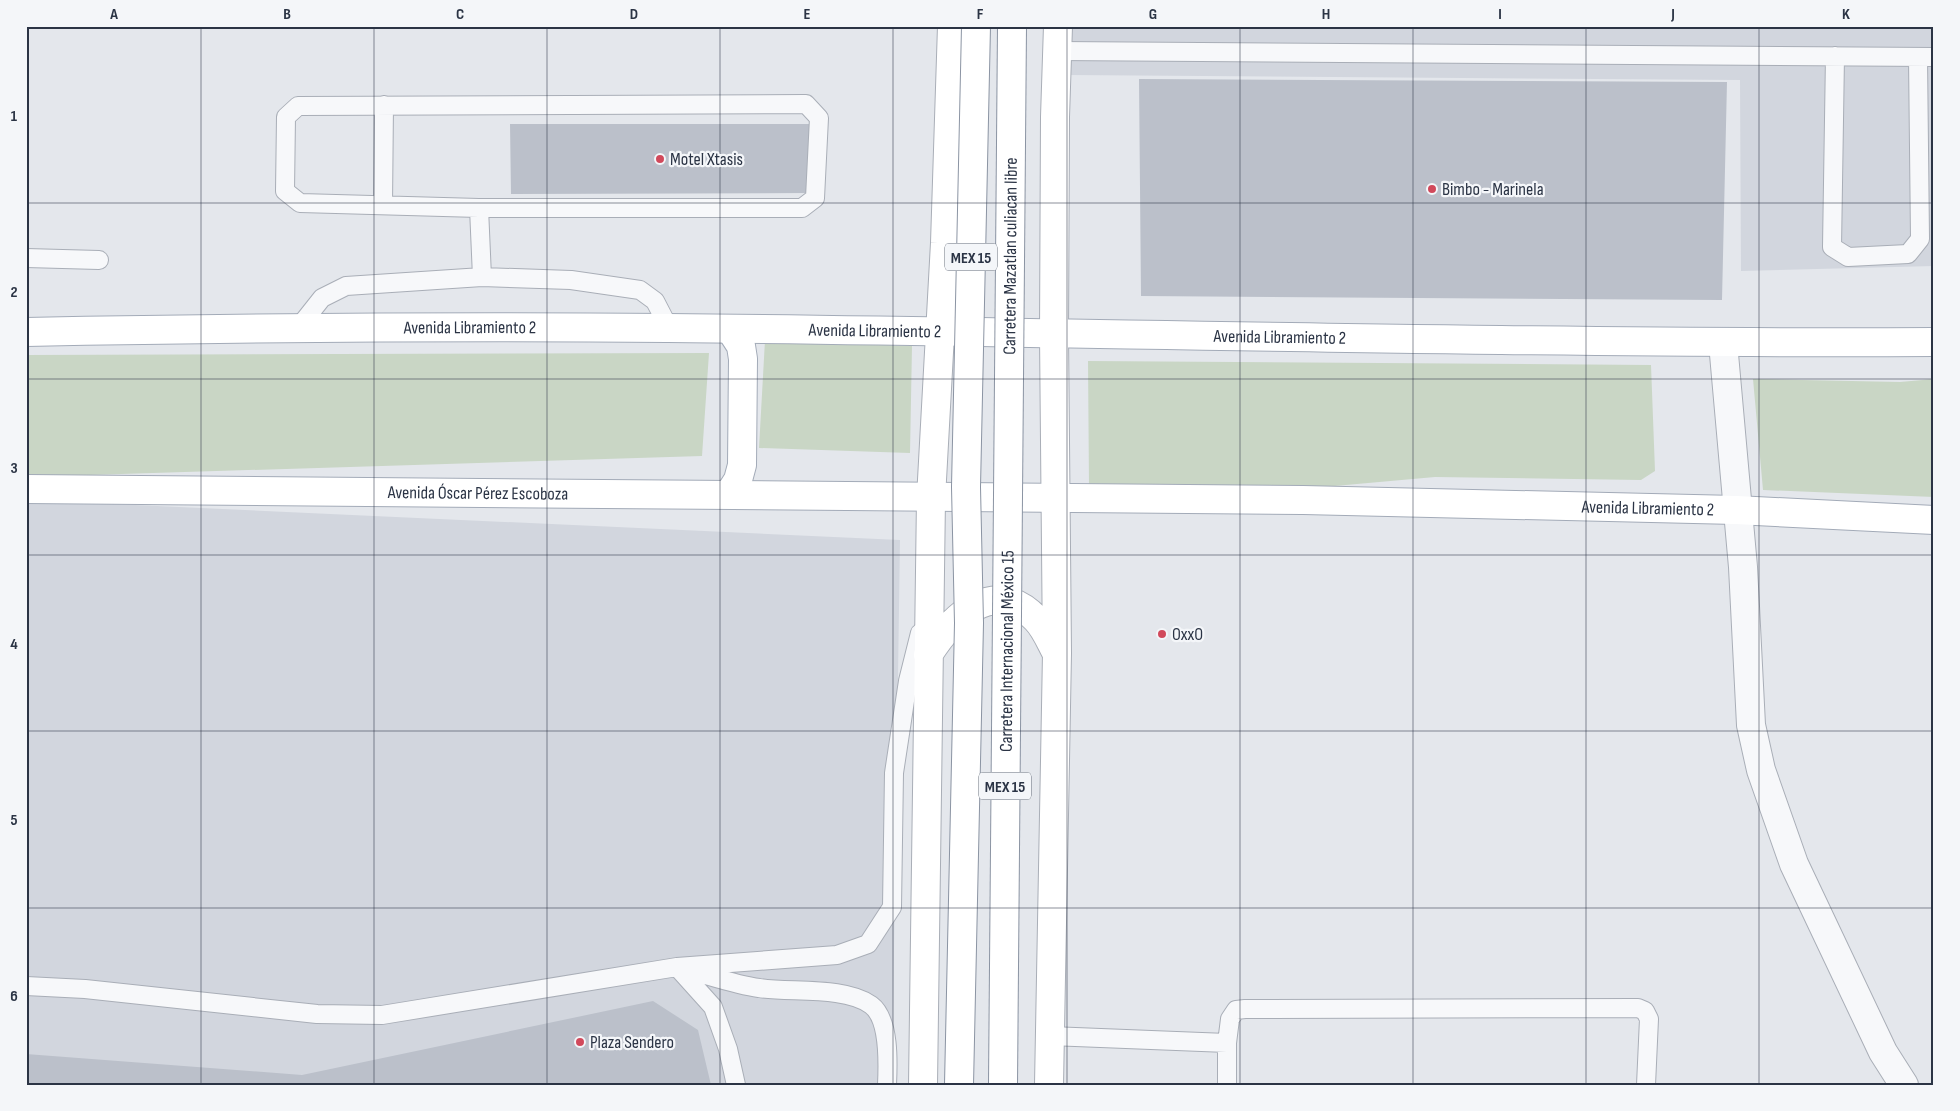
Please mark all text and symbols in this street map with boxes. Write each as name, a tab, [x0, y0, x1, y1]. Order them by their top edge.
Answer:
text: A	[109, 5, 118, 24]
text: B	[283, 5, 291, 24]
text: C	[456, 5, 464, 24]
text: D	[630, 5, 638, 24]
text: E	[804, 5, 811, 24]
text: F	[977, 5, 984, 24]
text: G	[1149, 5, 1157, 24]
text: H	[1322, 5, 1330, 24]
text: I	[1498, 5, 1502, 24]
text: J	[1670, 5, 1675, 24]
text: K	[1842, 5, 1850, 24]
text: 1	[11, 107, 18, 126]
place label: Motel Xtasis	[670, 149, 743, 170]
marker: Motel Xtasis	[654, 153, 666, 165]
street label: Carretera Mazatlan culiacan libre	[999, 157, 1022, 355]
place label: Bimbo - Marinela	[1442, 179, 1544, 200]
marker: Bimbo - Marinela	[1426, 183, 1438, 195]
road number: MEX 15	[945, 243, 997, 270]
text: 2	[10, 283, 18, 302]
street label: Avenida Libramiento 2	[403, 317, 536, 338]
street label: Avenida Libramiento 2	[808, 320, 941, 342]
street label: Avenida Libramiento 2	[1212, 326, 1346, 349]
text: 3	[10, 459, 18, 478]
street label: Avenida Óscar Pérez Escoboza	[387, 482, 568, 505]
street label: Avenida Libramiento 2	[1580, 496, 1714, 520]
street label: Carretera Internacional México 15	[996, 550, 1019, 752]
place label: OxxO	[1172, 624, 1203, 645]
marker: OxxO	[1156, 628, 1168, 640]
text: 4	[10, 635, 18, 654]
road number: MEX 15	[979, 772, 1031, 799]
text: 5	[10, 811, 18, 830]
text: 6	[10, 987, 18, 1006]
place label: Plaza Sendero	[590, 1032, 674, 1053]
marker: Plaza Sendero	[574, 1036, 586, 1048]

